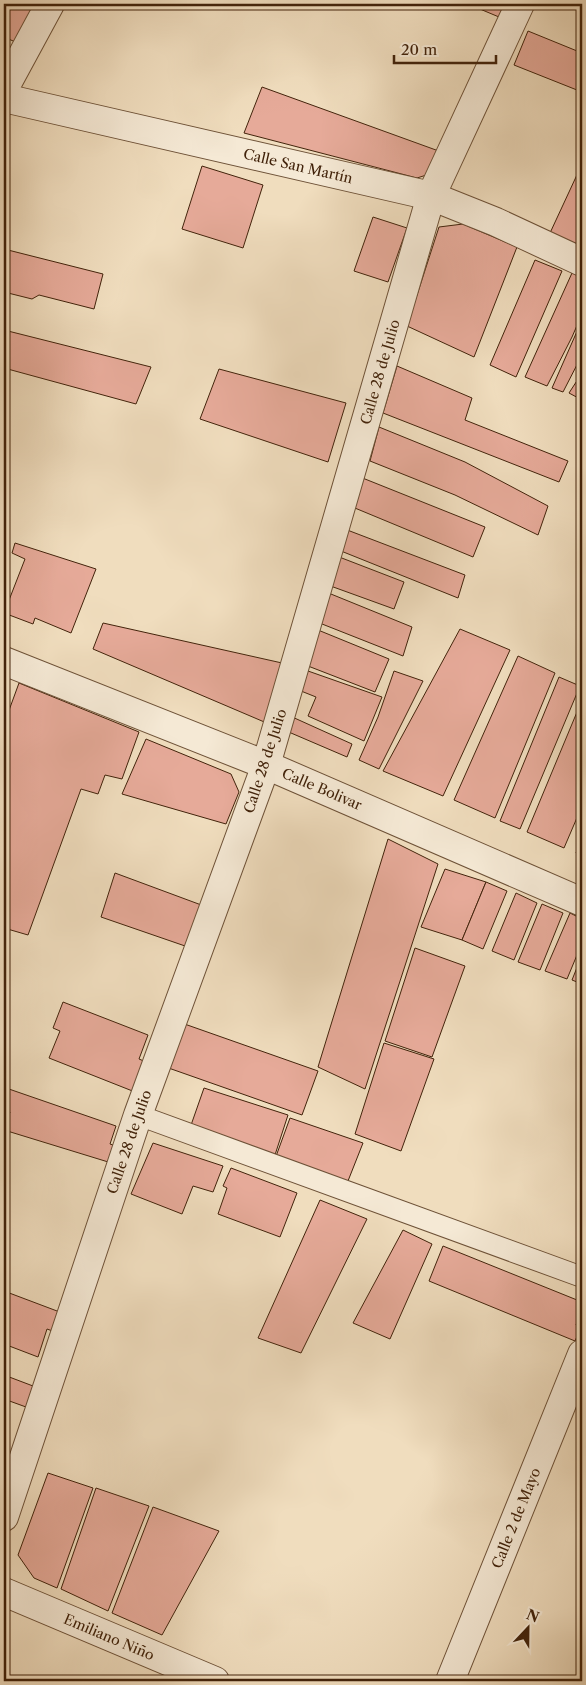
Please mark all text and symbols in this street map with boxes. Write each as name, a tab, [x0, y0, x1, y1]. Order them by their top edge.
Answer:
scale bar	[394, 32, 496, 64]
text: 20 m	[401, 40, 437, 59]
street label: Calle San Martín	[242, 145, 355, 187]
street label: Calle 28 de Julio	[356, 317, 404, 427]
street label: Calle 28 de Julio	[240, 707, 290, 815]
street label: Calle Bolivar	[279, 764, 365, 814]
street label: Calle 28 de Julio	[103, 1088, 155, 1196]
street label: Calle 2 de Mayo	[488, 1465, 544, 1571]
north arrow	[504, 1602, 554, 1652]
text: N	[524, 1605, 542, 1627]
street label: Emiliano Niño	[61, 1610, 157, 1664]

